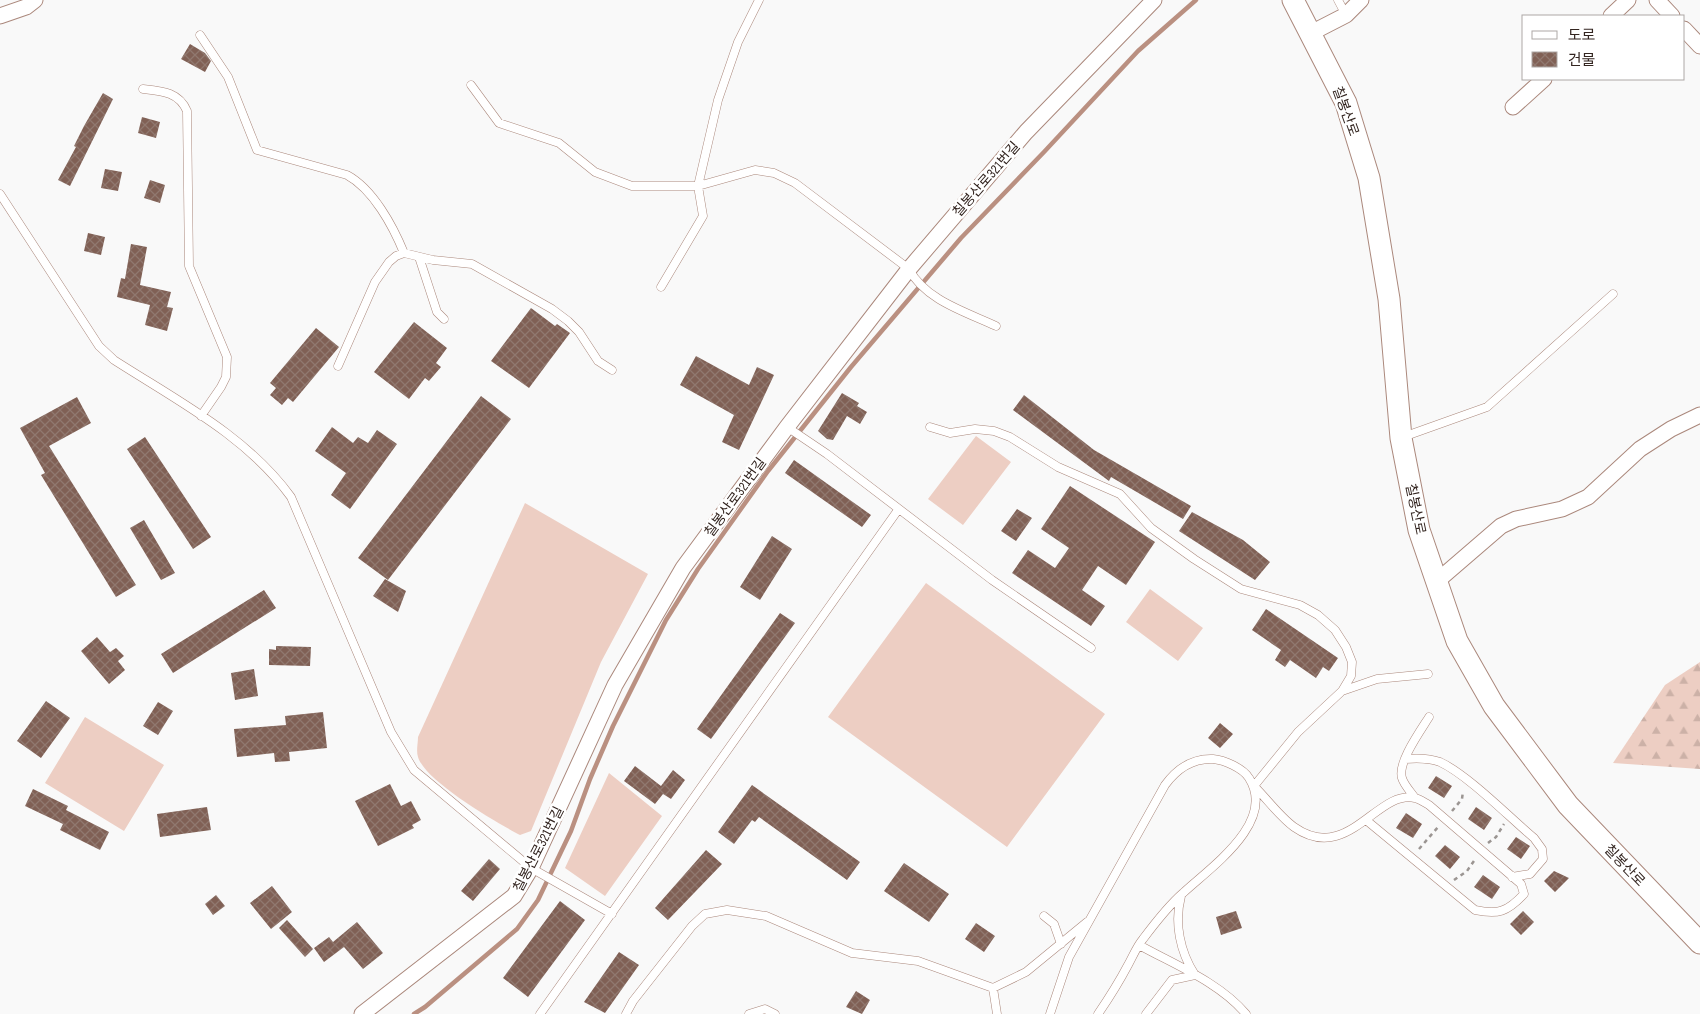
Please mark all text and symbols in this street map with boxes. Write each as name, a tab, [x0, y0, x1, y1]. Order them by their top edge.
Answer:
legend	[1522, 15, 1685, 80]
text: 도로	[1568, 26, 1596, 45]
text: 건물	[1568, 51, 1596, 70]
street label: 칠봉산로	[1329, 84, 1362, 138]
street label: 칠봉산로321번길	[949, 138, 1024, 220]
street label: 칠봉산로321번길	[701, 454, 770, 540]
street label: 칠봉산로	[1402, 482, 1429, 536]
street label: 칠봉산로321번길	[510, 804, 567, 895]
street label: 칠봉산로	[1601, 841, 1649, 890]

